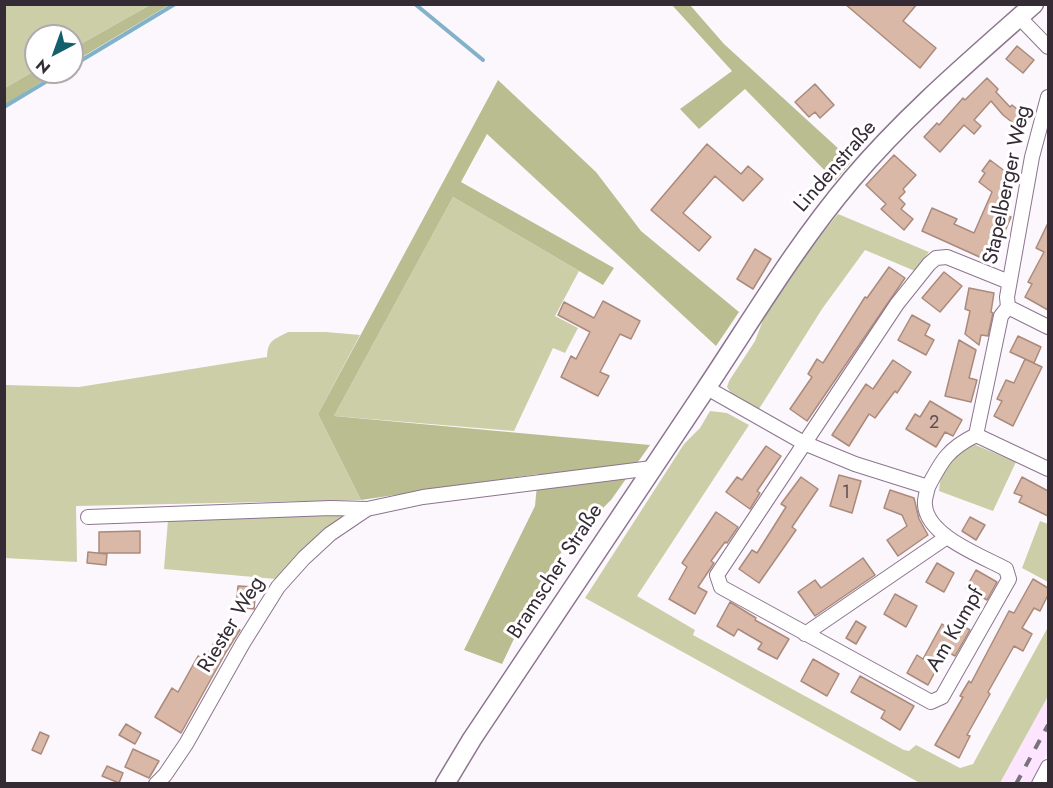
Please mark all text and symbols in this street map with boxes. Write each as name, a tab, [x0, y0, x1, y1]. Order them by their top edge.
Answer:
north arrow	[24, 24, 84, 84]
text: N	[31, 54, 56, 79]
street label: Stapelberger Weg	[979, 103, 1037, 267]
street label: Lindenstraße	[789, 116, 883, 218]
house number: 2	[929, 413, 939, 435]
house number: 1	[842, 483, 850, 505]
street label: Bramscher Straße	[503, 500, 609, 644]
street label: Riester Weg	[193, 572, 271, 678]
street label: Am Kumpf	[922, 583, 990, 677]

